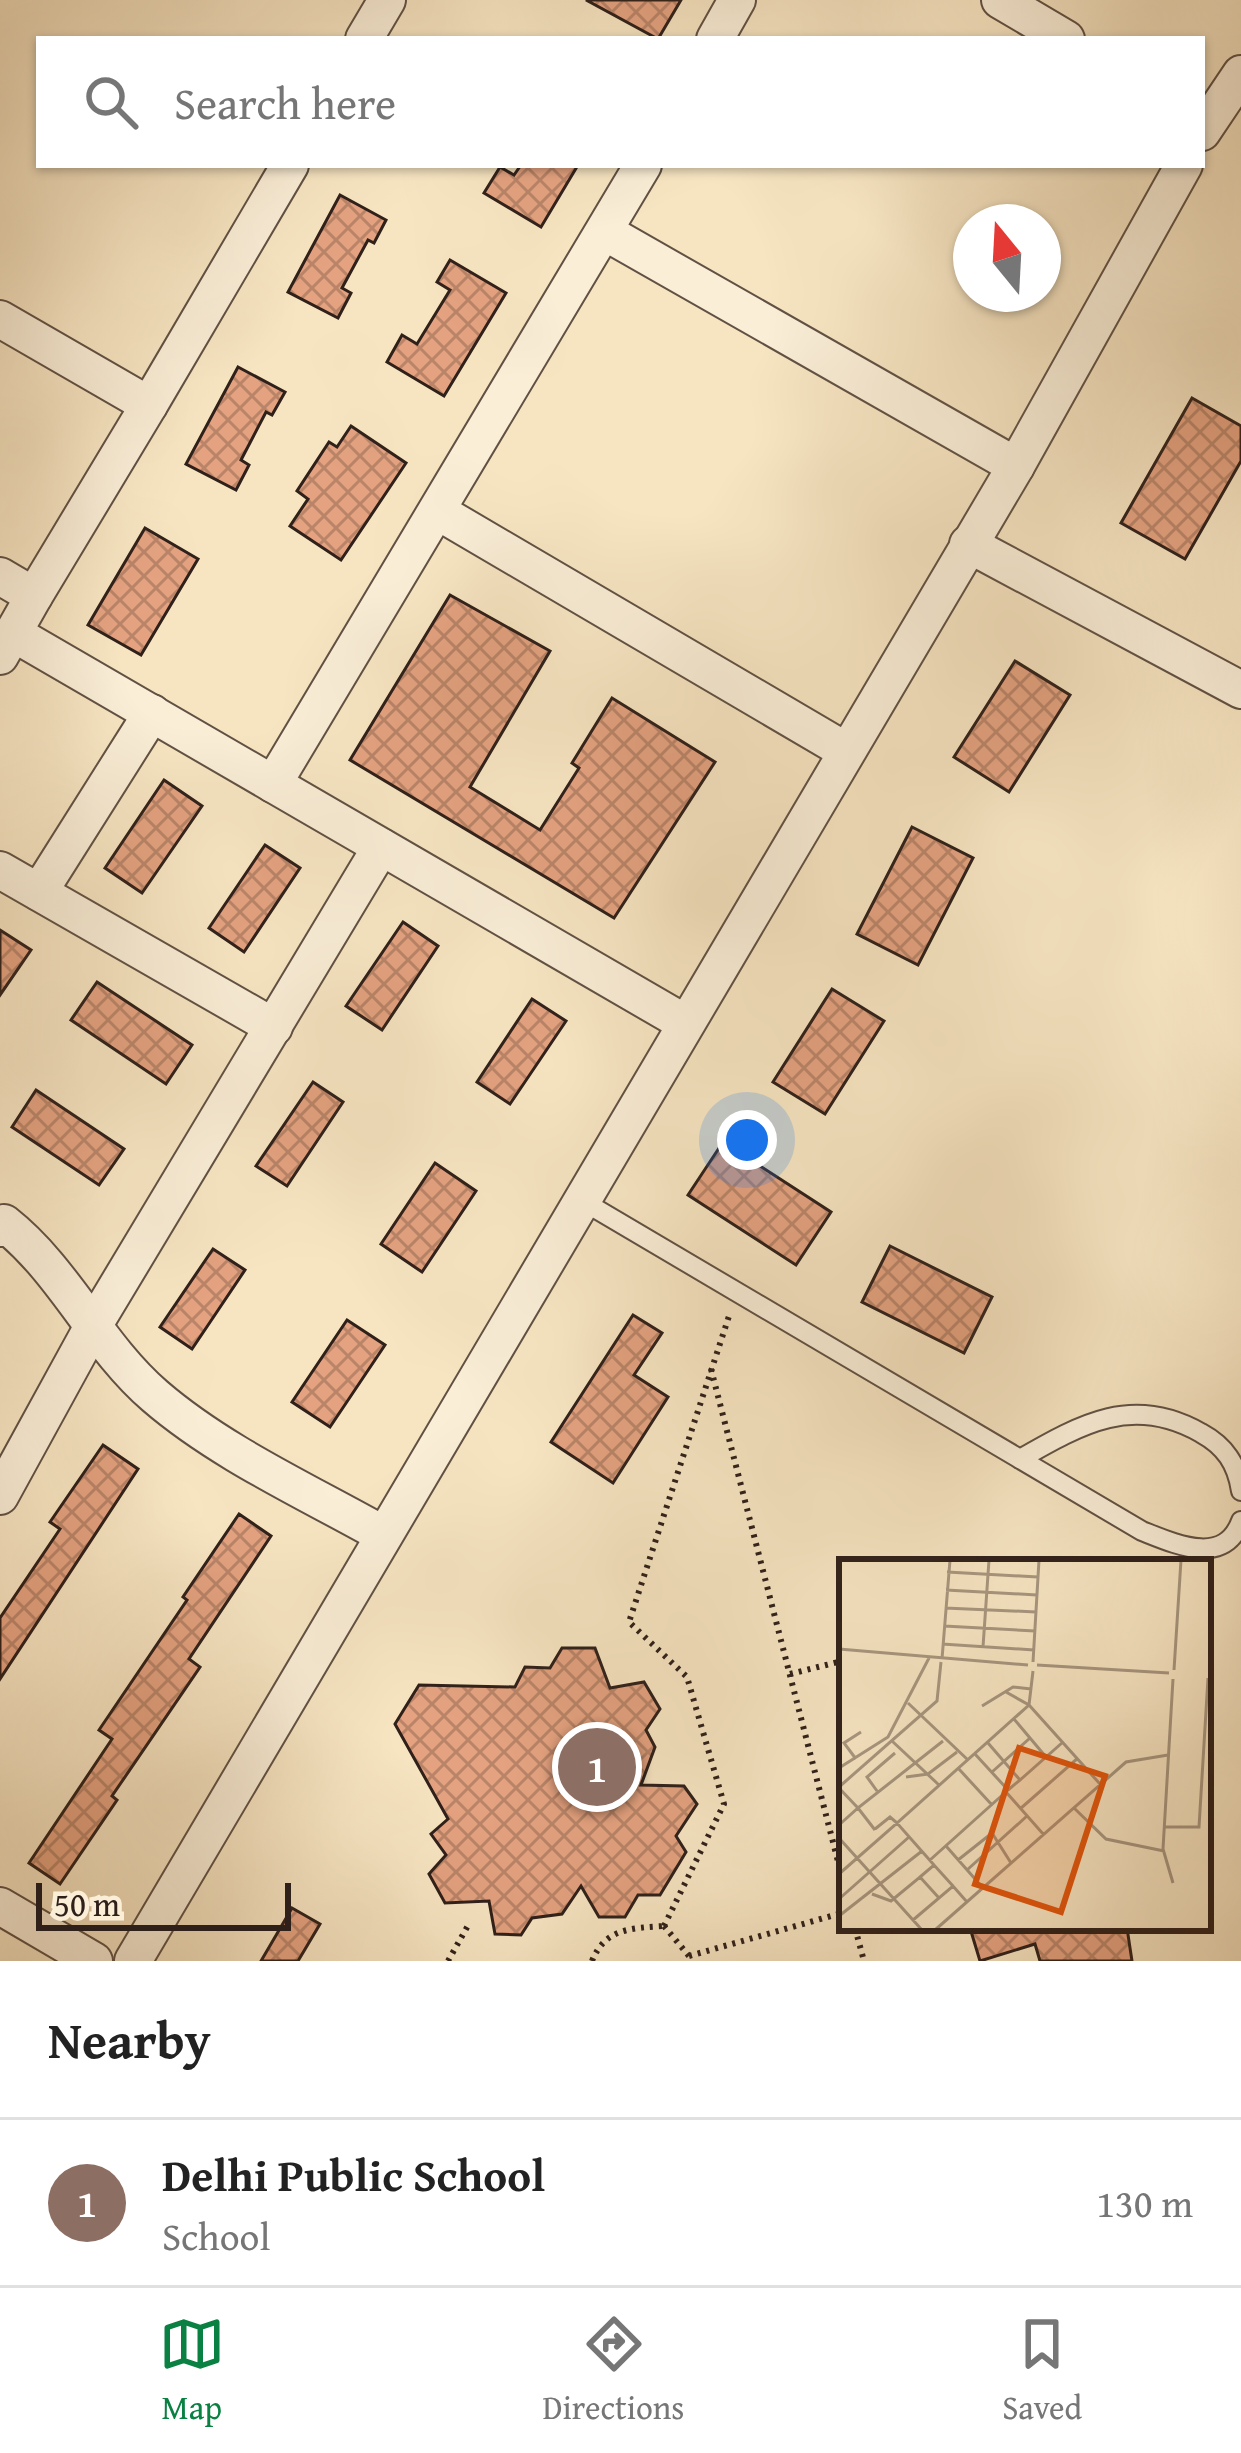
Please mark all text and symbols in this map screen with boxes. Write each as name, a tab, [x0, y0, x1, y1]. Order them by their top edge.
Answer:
search box	[36, 36, 1205, 168]
icon: search	[78, 69, 144, 135]
text: Search here	[174, 70, 396, 135]
north arrow	[953, 204, 1061, 312]
your location	[717, 1110, 777, 1170]
inset map	[839, 1559, 1211, 1931]
pin: 1	[558, 1722, 636, 1812]
scale bar	[36, 1877, 291, 1930]
text: 50 m	[54, 1880, 120, 1928]
text: Nearby	[48, 2002, 211, 2077]
text: Delhi Public School	[162, 2142, 545, 2207]
text: 1	[77, 2174, 97, 2231]
text: 130 m	[1096, 2174, 1193, 2231]
text: School	[162, 2207, 270, 2264]
tab: Map	[159, 2311, 225, 2431]
tab: Directions	[543, 2311, 684, 2431]
tab: Saved	[1002, 2311, 1082, 2431]

